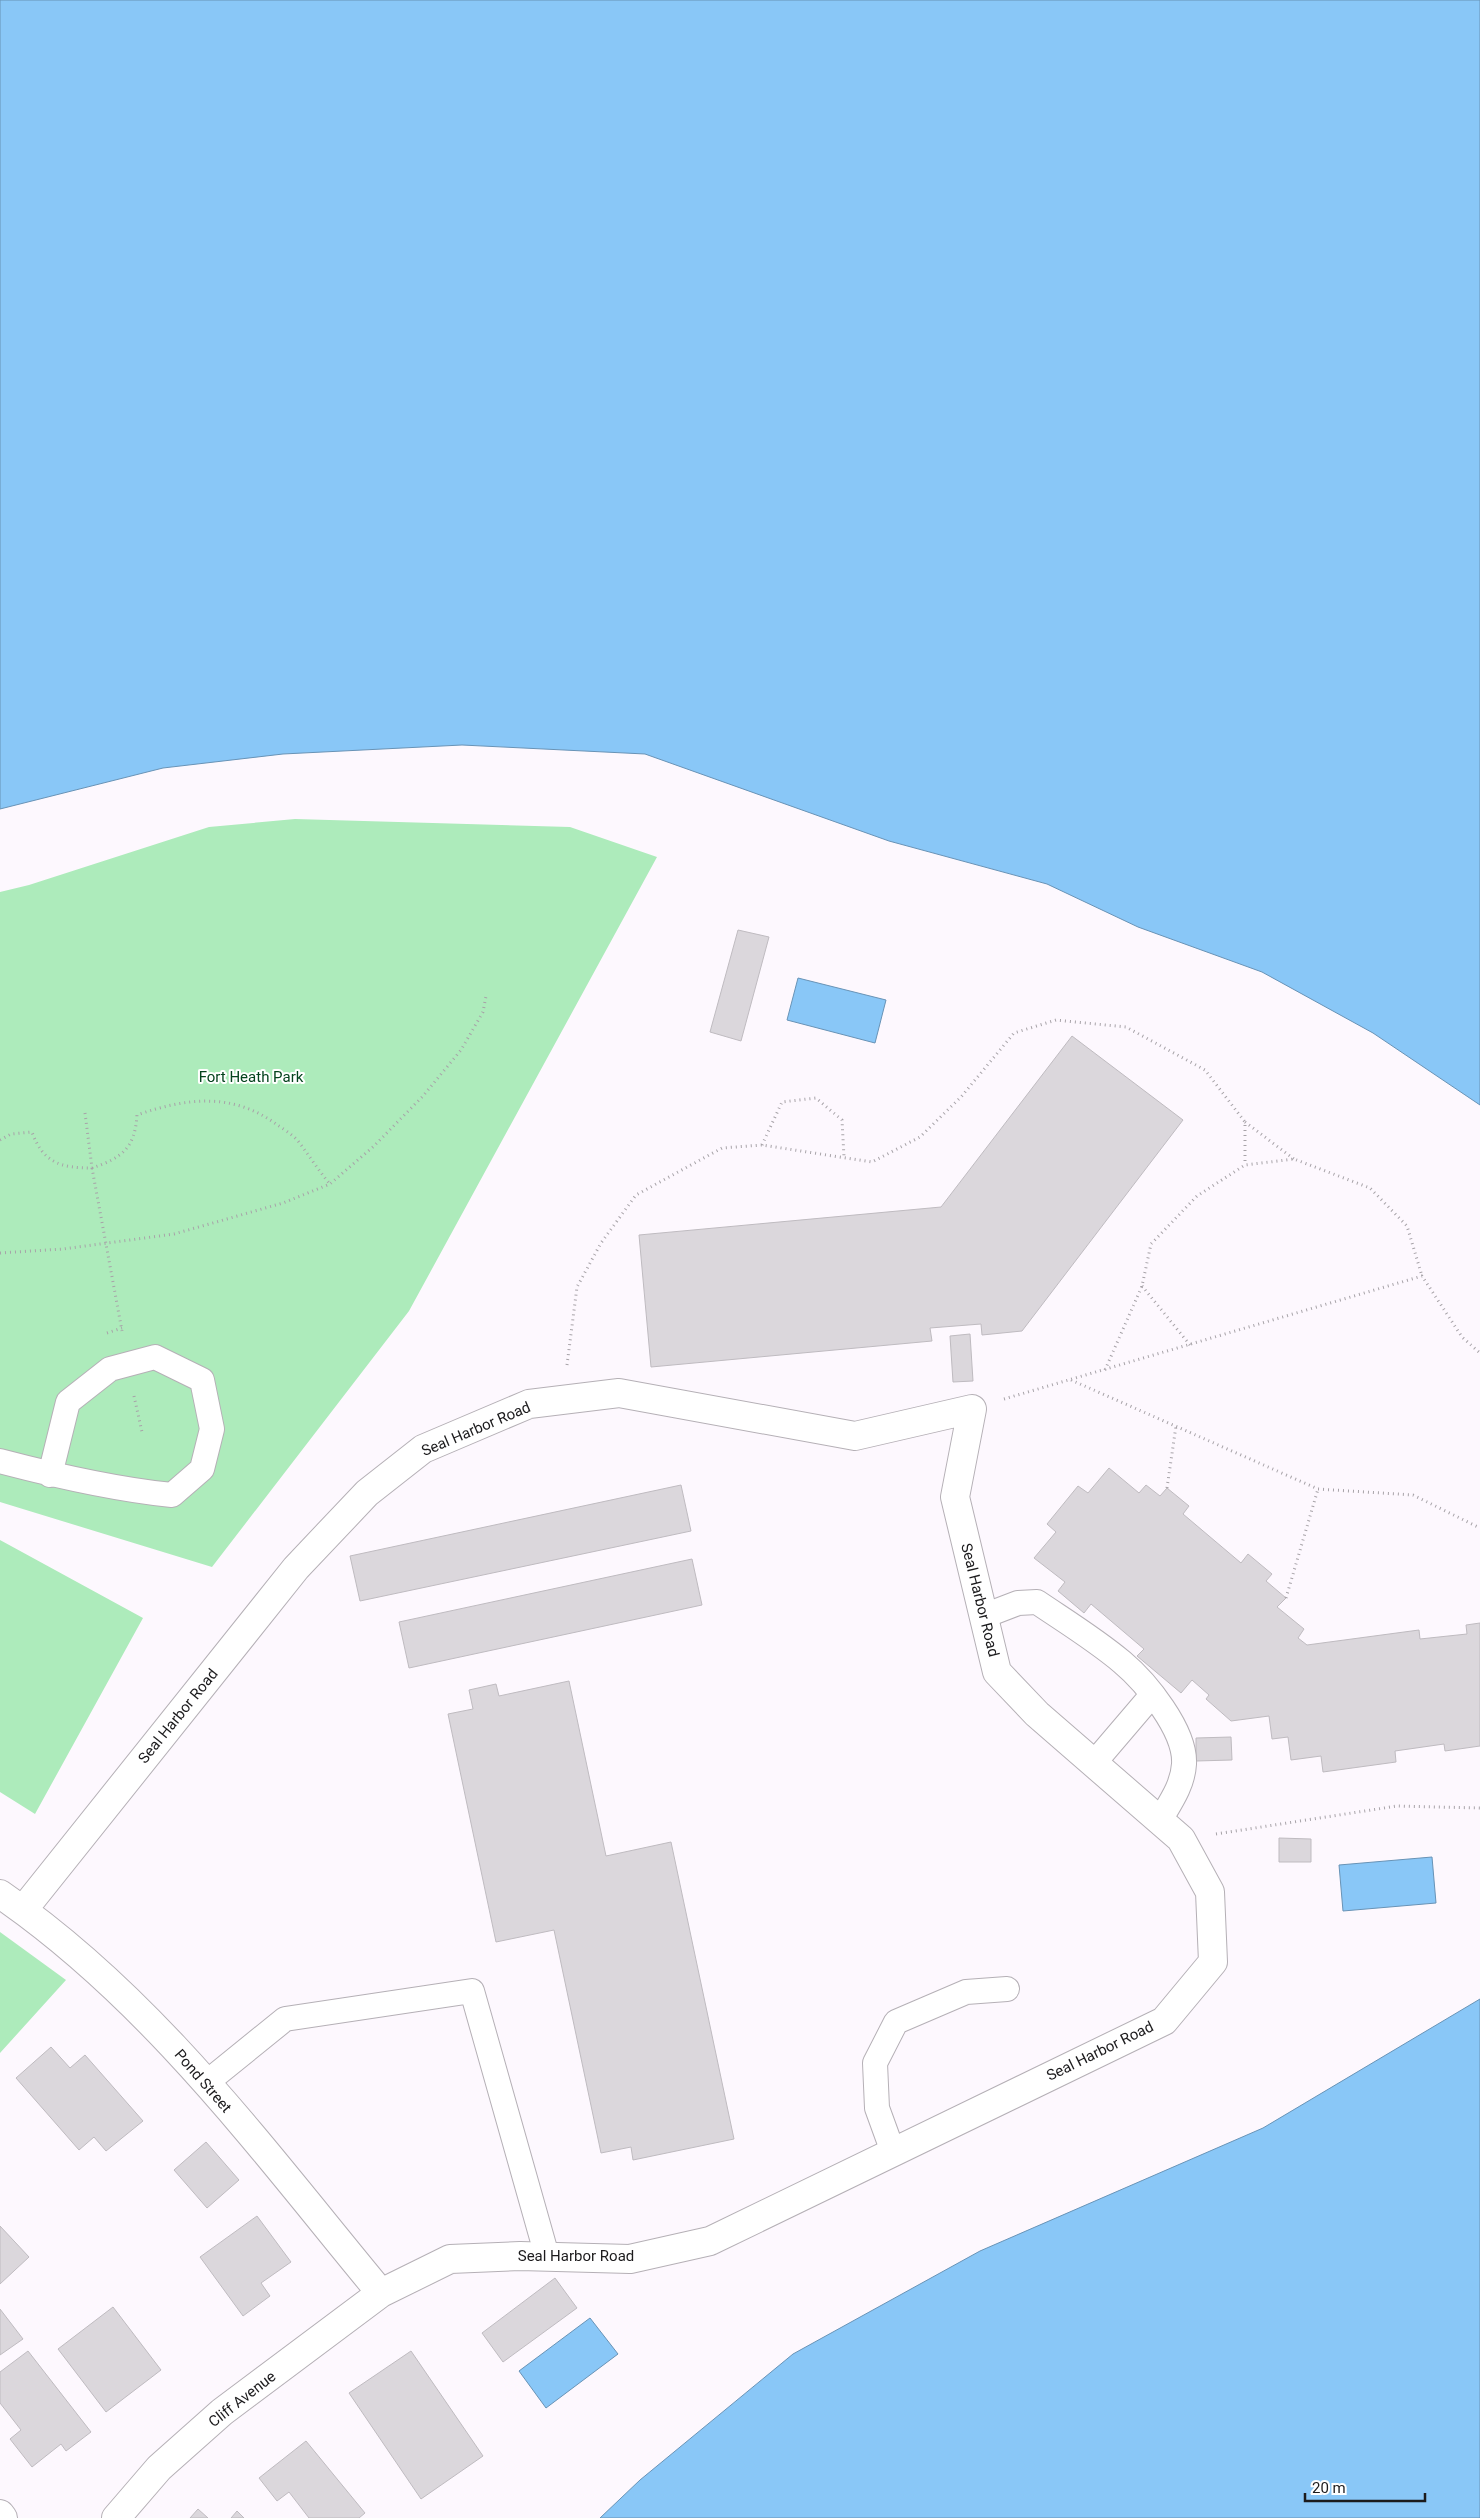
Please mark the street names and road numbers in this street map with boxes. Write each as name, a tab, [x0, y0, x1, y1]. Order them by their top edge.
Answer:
street label: Seal Harbor Road	[419, 1398, 533, 1460]
street label: Seal Harbor Road	[957, 1541, 1003, 1659]
street label: Seal Harbor Road	[134, 1665, 222, 1767]
street label: Seal Harbor Road	[1044, 2017, 1156, 2085]
street label: Pond Street	[171, 2046, 235, 2116]
street label: Seal Harbor Road	[518, 2247, 634, 2265]
street label: Cliff Avenue	[205, 2367, 279, 2431]

